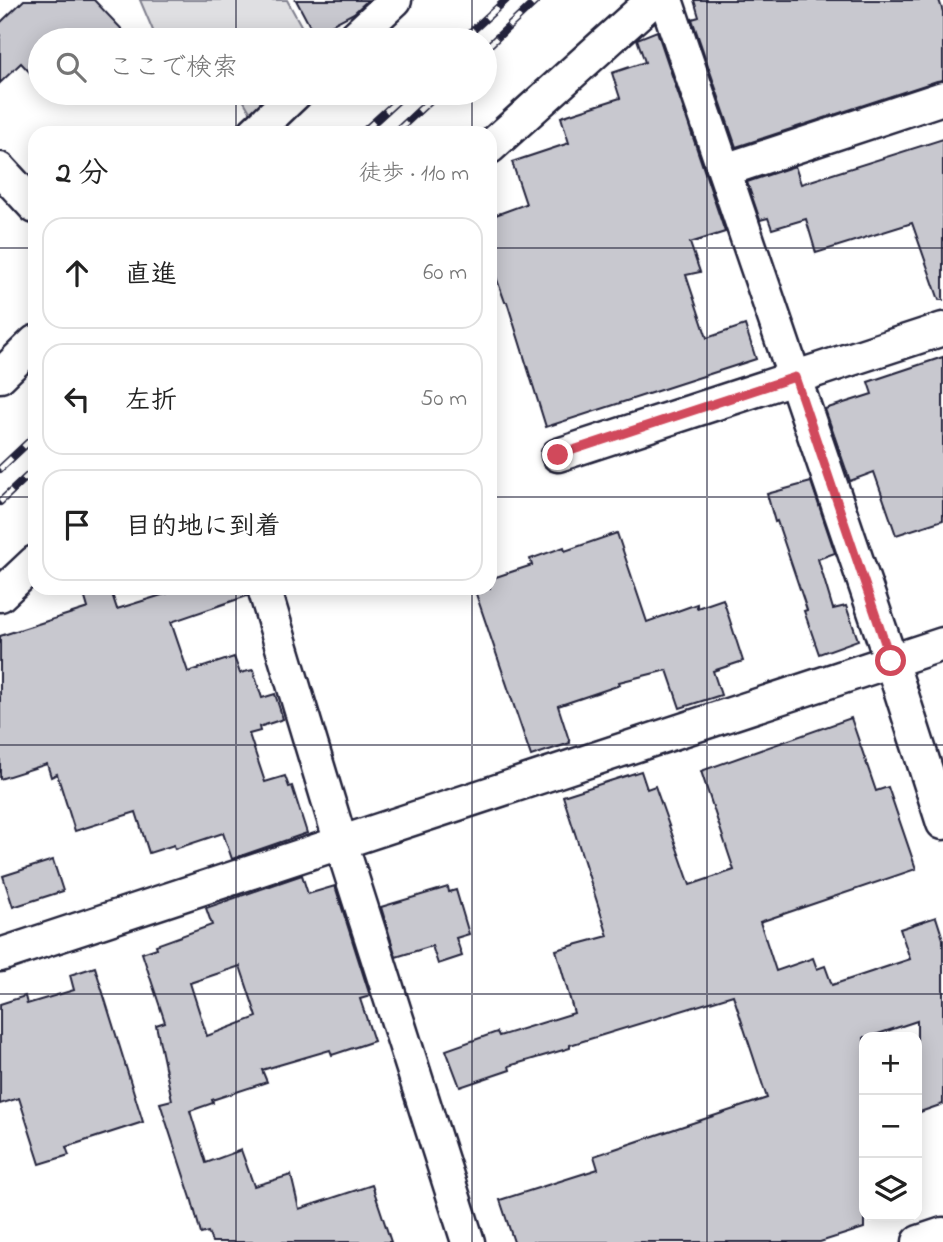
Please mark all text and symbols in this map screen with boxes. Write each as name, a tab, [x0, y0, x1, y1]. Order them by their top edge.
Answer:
search box	[28, 28, 497, 105]
icon: search	[52, 48, 90, 86]
text: ここで検索	[108, 50, 238, 88]
text: 2 分	[56, 153, 108, 197]
text: 徒歩 · 110 m	[358, 158, 469, 191]
icon: ahead	[58, 254, 96, 292]
text: 直進	[125, 257, 177, 295]
text: 60 m	[423, 257, 467, 290]
icon: left	[58, 380, 96, 418]
text: 左折	[125, 383, 177, 421]
text: 50 m	[420, 383, 467, 416]
route end	[542, 439, 573, 470]
icon: arrive	[58, 506, 96, 544]
text: 目的地に到着	[125, 509, 281, 547]
route start	[875, 645, 906, 676]
map controls	[859, 1032, 922, 1221]
button: +	[859, 1032, 922, 1095]
button: −	[859, 1095, 922, 1158]
button: layers	[859, 1158, 922, 1221]

